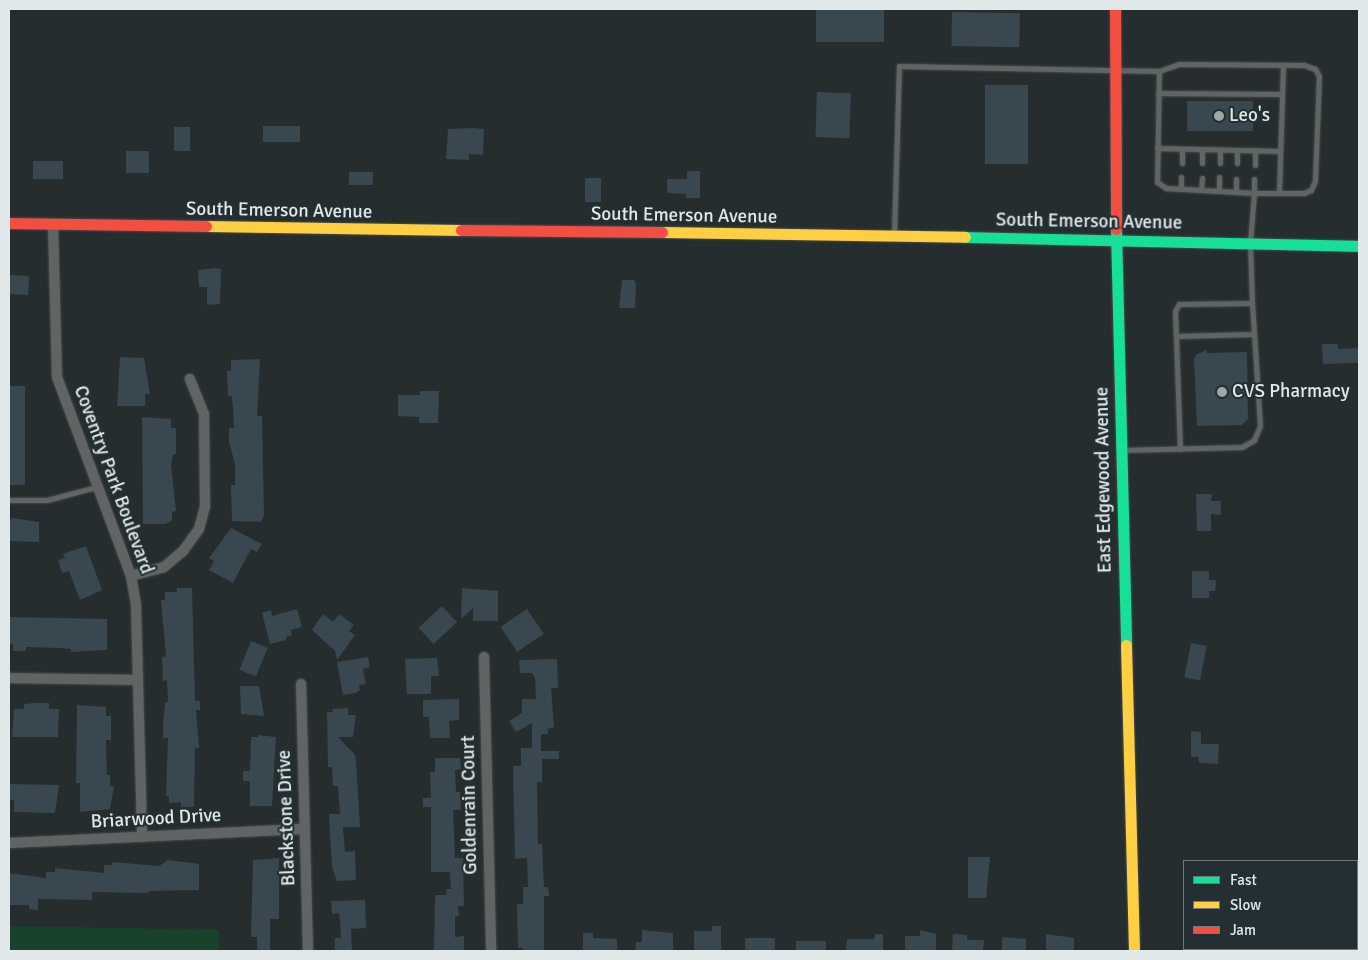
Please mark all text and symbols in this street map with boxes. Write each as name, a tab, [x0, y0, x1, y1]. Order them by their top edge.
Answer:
place label: Leo's	[1229, 105, 1270, 127]
marker: Leo's	[1213, 110, 1225, 122]
street label: South Emerson Avenue	[186, 198, 372, 224]
street label: South Emerson Avenue	[591, 203, 777, 229]
street label: South Emerson Avenue	[996, 209, 1182, 235]
place label: CVS Pharmacy	[1232, 381, 1350, 403]
street label: Coventry Park Boulevard	[68, 383, 158, 577]
marker: CVS Pharmacy	[1216, 386, 1228, 398]
street label: East Edgewood Avenue	[1091, 387, 1117, 573]
street label: Goldenrain Court	[457, 735, 483, 875]
street label: Blackstone Drive	[273, 749, 301, 887]
street label: Briarwood Drive	[90, 804, 222, 834]
legend	[1183, 860, 1358, 950]
text: Fast	[1230, 871, 1257, 889]
text: Slow	[1230, 896, 1261, 914]
text: Jam	[1230, 921, 1256, 939]

